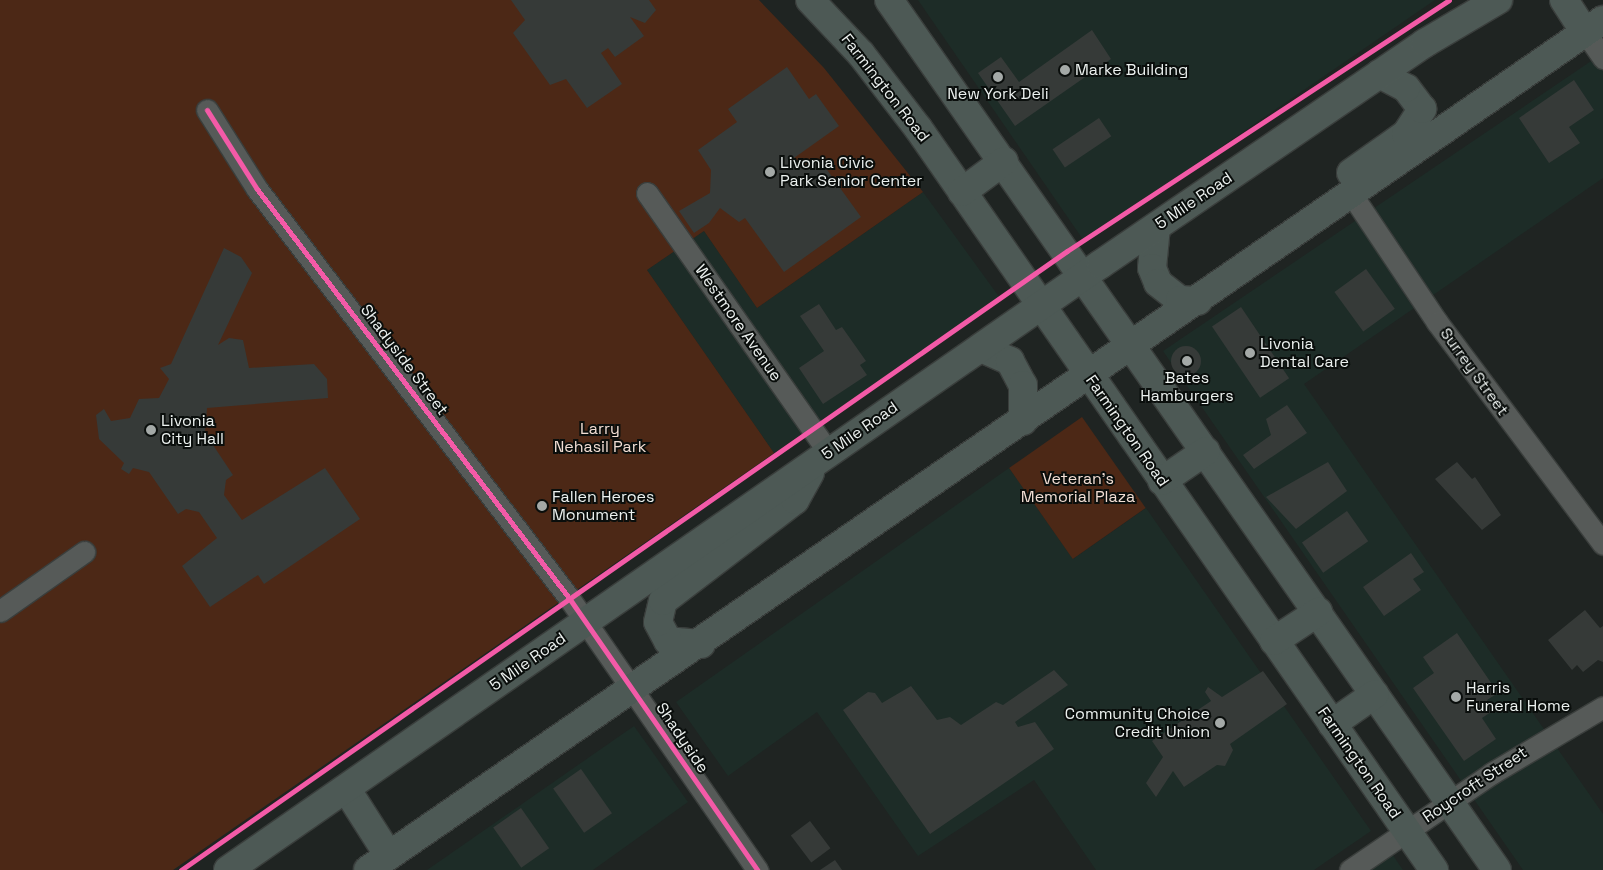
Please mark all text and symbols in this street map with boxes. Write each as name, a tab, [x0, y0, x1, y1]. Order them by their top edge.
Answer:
street label: Farmington Road	[837, 30, 933, 146]
place label: Marke Building	[1075, 60, 1188, 80]
marker: Marke Building	[1059, 64, 1071, 76]
marker: New York Deli	[992, 71, 1004, 83]
place label: New York Deli	[947, 84, 1049, 104]
place label: Livonia Civic Park Senior Center	[780, 153, 922, 191]
marker: Livonia Civic Park Senior Center	[764, 166, 776, 178]
street label: 5 Mile Road	[1152, 168, 1236, 234]
street label: Westmore Avenue	[690, 261, 786, 385]
street label: Shadyside Street	[356, 301, 452, 419]
street label: Surrey Street	[1436, 324, 1512, 420]
place label: Livonia Dental Care	[1260, 334, 1349, 372]
marker: Livonia Dental Care	[1244, 347, 1256, 359]
marker: Bates Hamburgers	[1181, 355, 1193, 367]
place label: Bates Hamburgers	[1140, 368, 1234, 406]
street label: Farmington Road	[1081, 372, 1173, 490]
street label: 5 Mile Road	[818, 398, 902, 464]
place label: Livonia City Hall	[161, 411, 224, 449]
park label: Larry Nehasil Park	[554, 419, 646, 457]
marker: Livonia City Hall	[145, 424, 157, 436]
park label: Veteran's Memorial Plaza	[1021, 469, 1135, 507]
place label: Fallen Heroes Monument	[552, 487, 654, 525]
marker: Fallen Heroes Monument	[536, 500, 548, 512]
street label: 5 Mile Road	[486, 629, 570, 695]
place label: Harris Funeral Home	[1466, 678, 1570, 716]
marker: Harris Funeral Home	[1450, 691, 1462, 703]
street label: Shadyside	[651, 699, 713, 777]
place label: Community Choice Credit Union	[1065, 704, 1210, 742]
street label: Farmington Road	[1313, 704, 1405, 822]
marker: Community Choice Credit Union	[1214, 717, 1226, 729]
street label: Roycroft Street	[1419, 743, 1531, 827]

